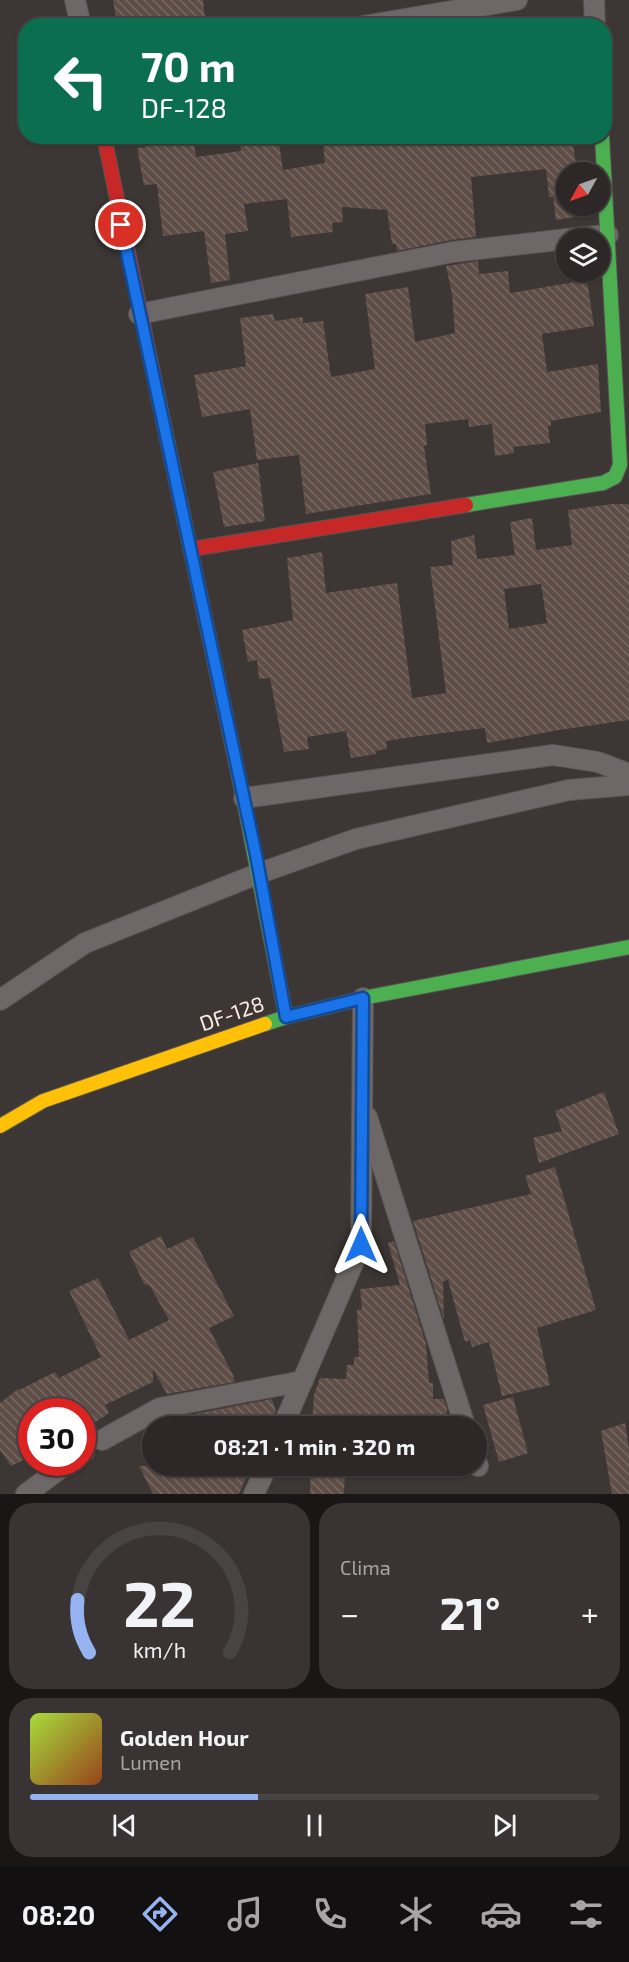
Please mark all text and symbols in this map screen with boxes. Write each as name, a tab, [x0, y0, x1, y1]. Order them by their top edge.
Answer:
text: 70 m	[141, 40, 236, 90]
icon: left	[42, 42, 120, 120]
text: DF-128	[141, 91, 227, 123]
north arrow	[556, 162, 610, 216]
map controls	[556, 162, 610, 282]
pin	[95, 199, 146, 250]
icon: arrive	[104, 208, 137, 241]
button: layers	[556, 228, 610, 282]
street label: DF-128	[196, 990, 267, 1035]
position arrow	[329, 1213, 393, 1277]
speed limit sign: 30	[18, 1398, 96, 1476]
text: 08:21 · 1 min · 320 m	[214, 1433, 415, 1459]
text: Clima	[340, 1555, 391, 1579]
text: 22	[123, 1565, 196, 1640]
text: 21°	[440, 1585, 501, 1639]
text: −	[340, 1593, 359, 1633]
text: +	[581, 1593, 599, 1633]
text: km/h	[133, 1637, 186, 1662]
text: Golden Hour	[120, 1724, 249, 1750]
text: Lumen	[120, 1750, 182, 1774]
icon: previous	[108, 1809, 141, 1842]
icon: pause	[298, 1809, 331, 1842]
icon: next	[488, 1809, 521, 1842]
icon: directions	[139, 1893, 181, 1935]
icon: music	[224, 1893, 266, 1935]
icon: phone	[309, 1893, 351, 1935]
icon: climate	[395, 1893, 437, 1935]
icon: car	[480, 1893, 522, 1935]
icon: filters	[565, 1893, 607, 1935]
text: 08:20	[22, 1898, 95, 1930]

